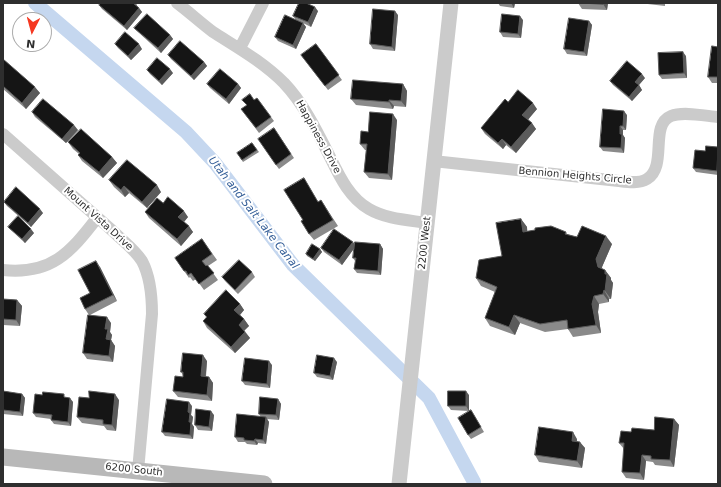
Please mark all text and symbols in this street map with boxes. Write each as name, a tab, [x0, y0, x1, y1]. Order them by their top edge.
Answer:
north arrow	[12, 12, 52, 52]
text: N	[26, 36, 36, 50]
street label: Happiness Drive	[293, 98, 343, 176]
water label: Utah and Salt Lake Canal	[205, 154, 301, 272]
street label: Bennion Heights Circle	[518, 165, 632, 187]
street label: Mount Vista Drive	[61, 185, 135, 253]
street label: 2200 West	[416, 216, 434, 270]
street label: 6200 South	[105, 461, 163, 479]

